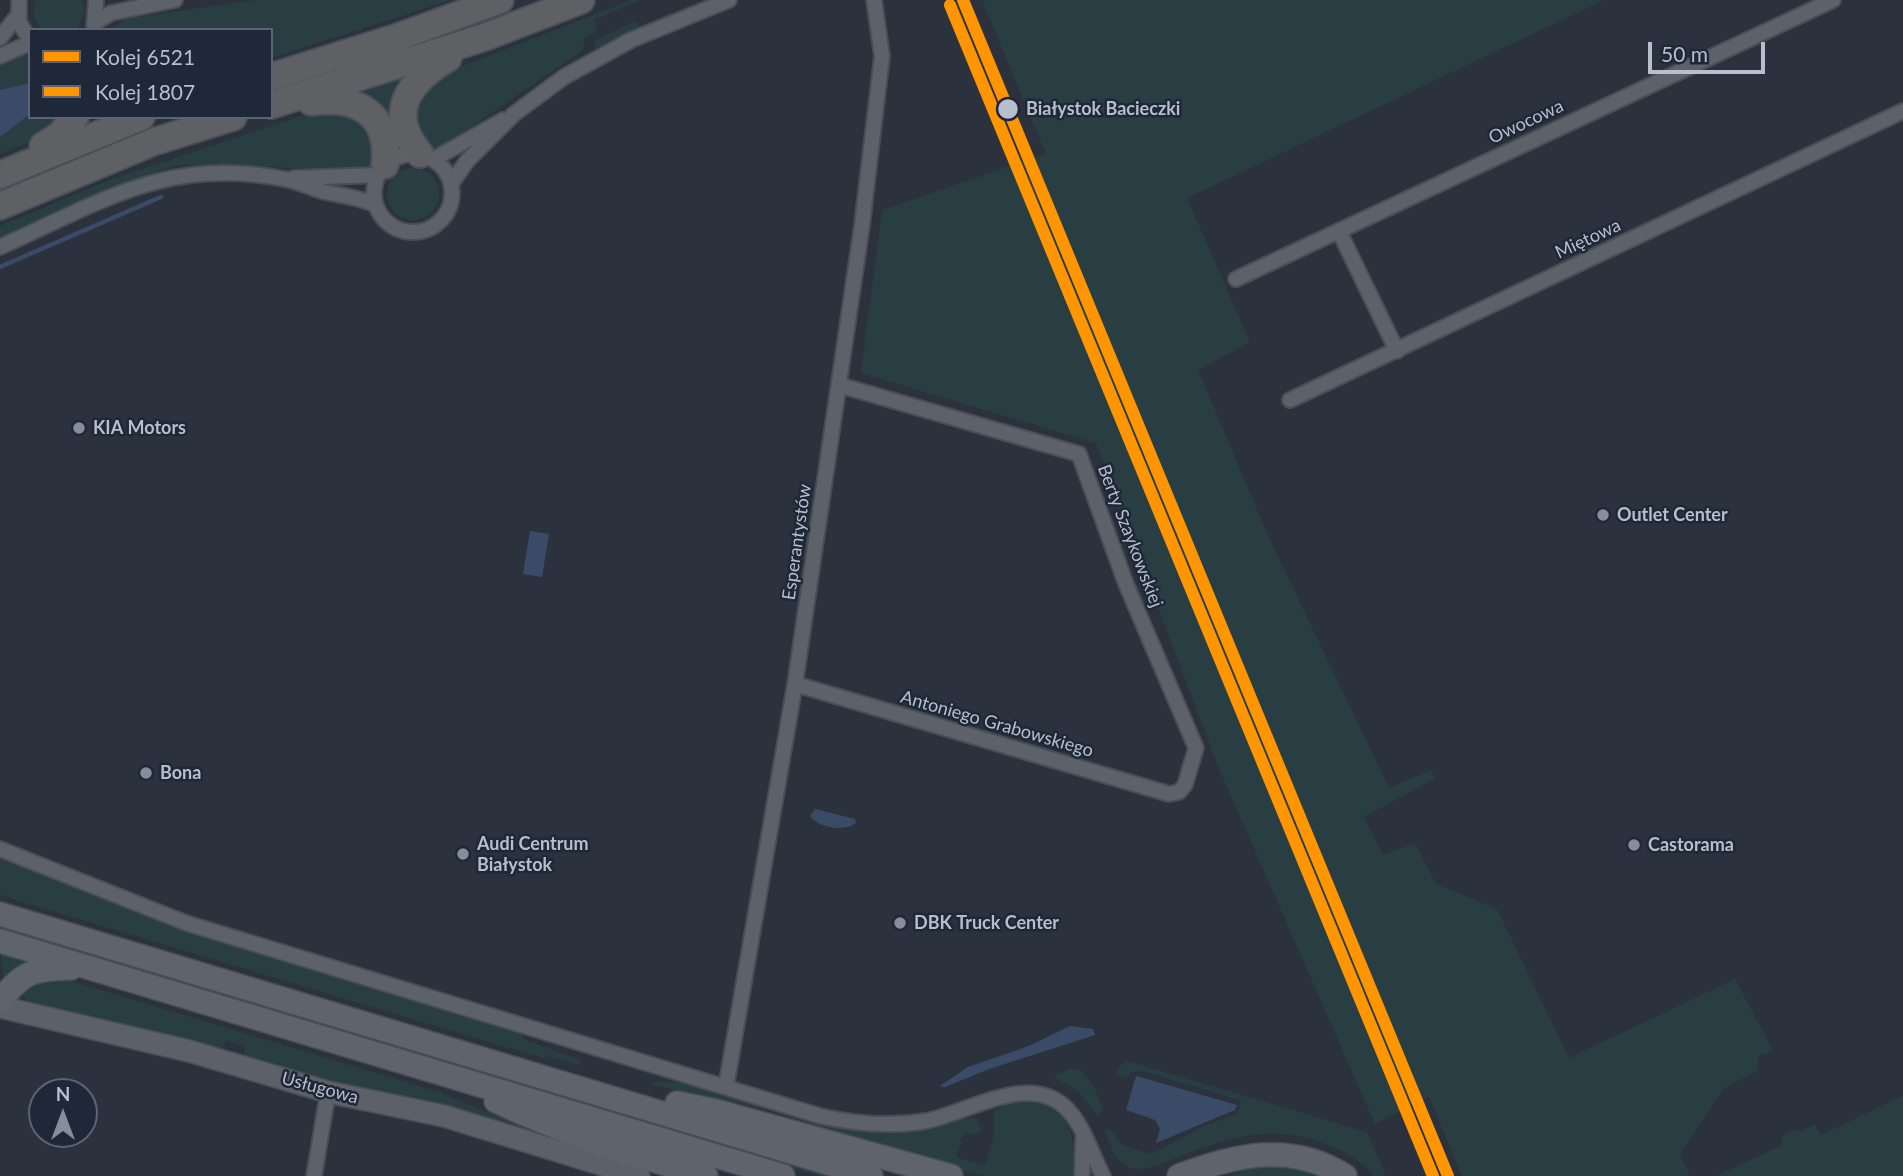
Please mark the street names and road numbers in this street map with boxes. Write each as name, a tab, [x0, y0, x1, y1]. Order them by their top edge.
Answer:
street label: Owocowa	[1485, 95, 1567, 149]
street label: Miętowa	[1552, 214, 1624, 264]
street label: Berty Szaykowskiej	[1093, 461, 1167, 611]
street label: Esperantystów	[778, 483, 816, 601]
street label: Antoniego Grabowskiego	[898, 686, 1096, 762]
street label: Usługowa	[279, 1067, 361, 1109]

